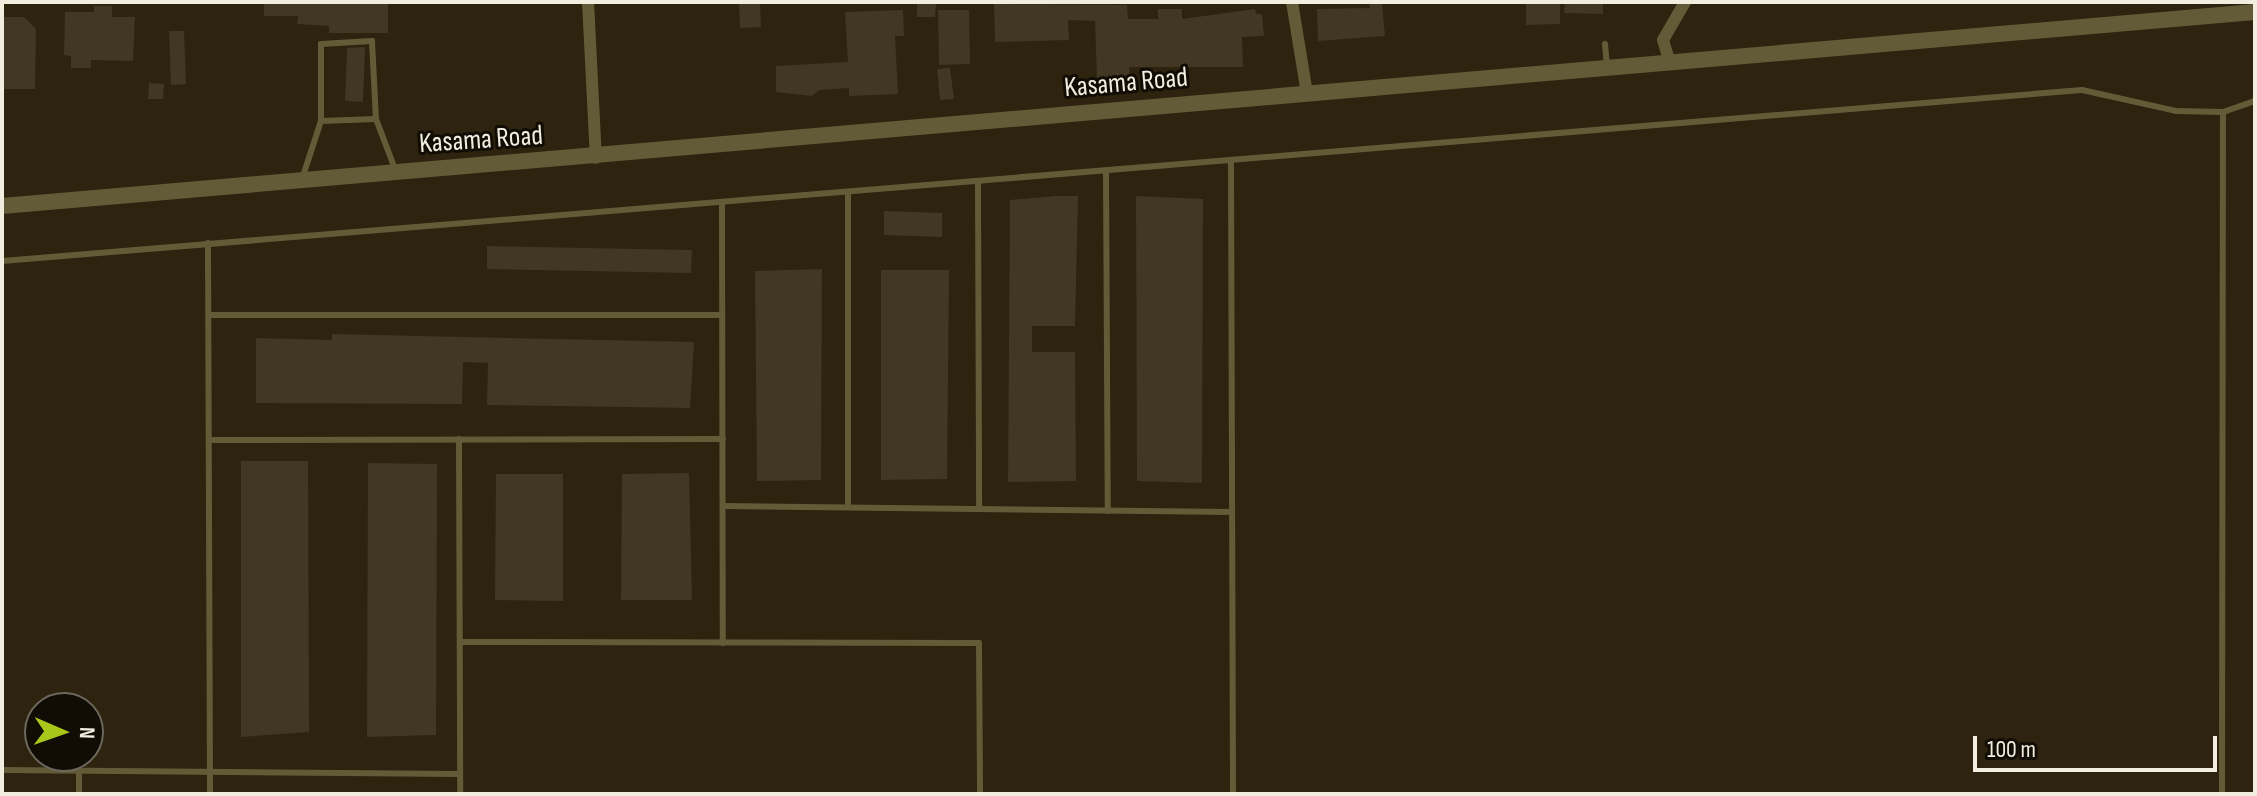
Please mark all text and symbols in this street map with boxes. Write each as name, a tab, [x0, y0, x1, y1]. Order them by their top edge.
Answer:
street label: Kasama Road	[1063, 61, 1189, 105]
street label: Kasama Road	[418, 119, 544, 161]
north arrow	[24, 692, 104, 772]
scale bar	[1977, 720, 2221, 770]
text: N	[73, 726, 100, 739]
text: 100 m	[1987, 735, 2036, 764]

